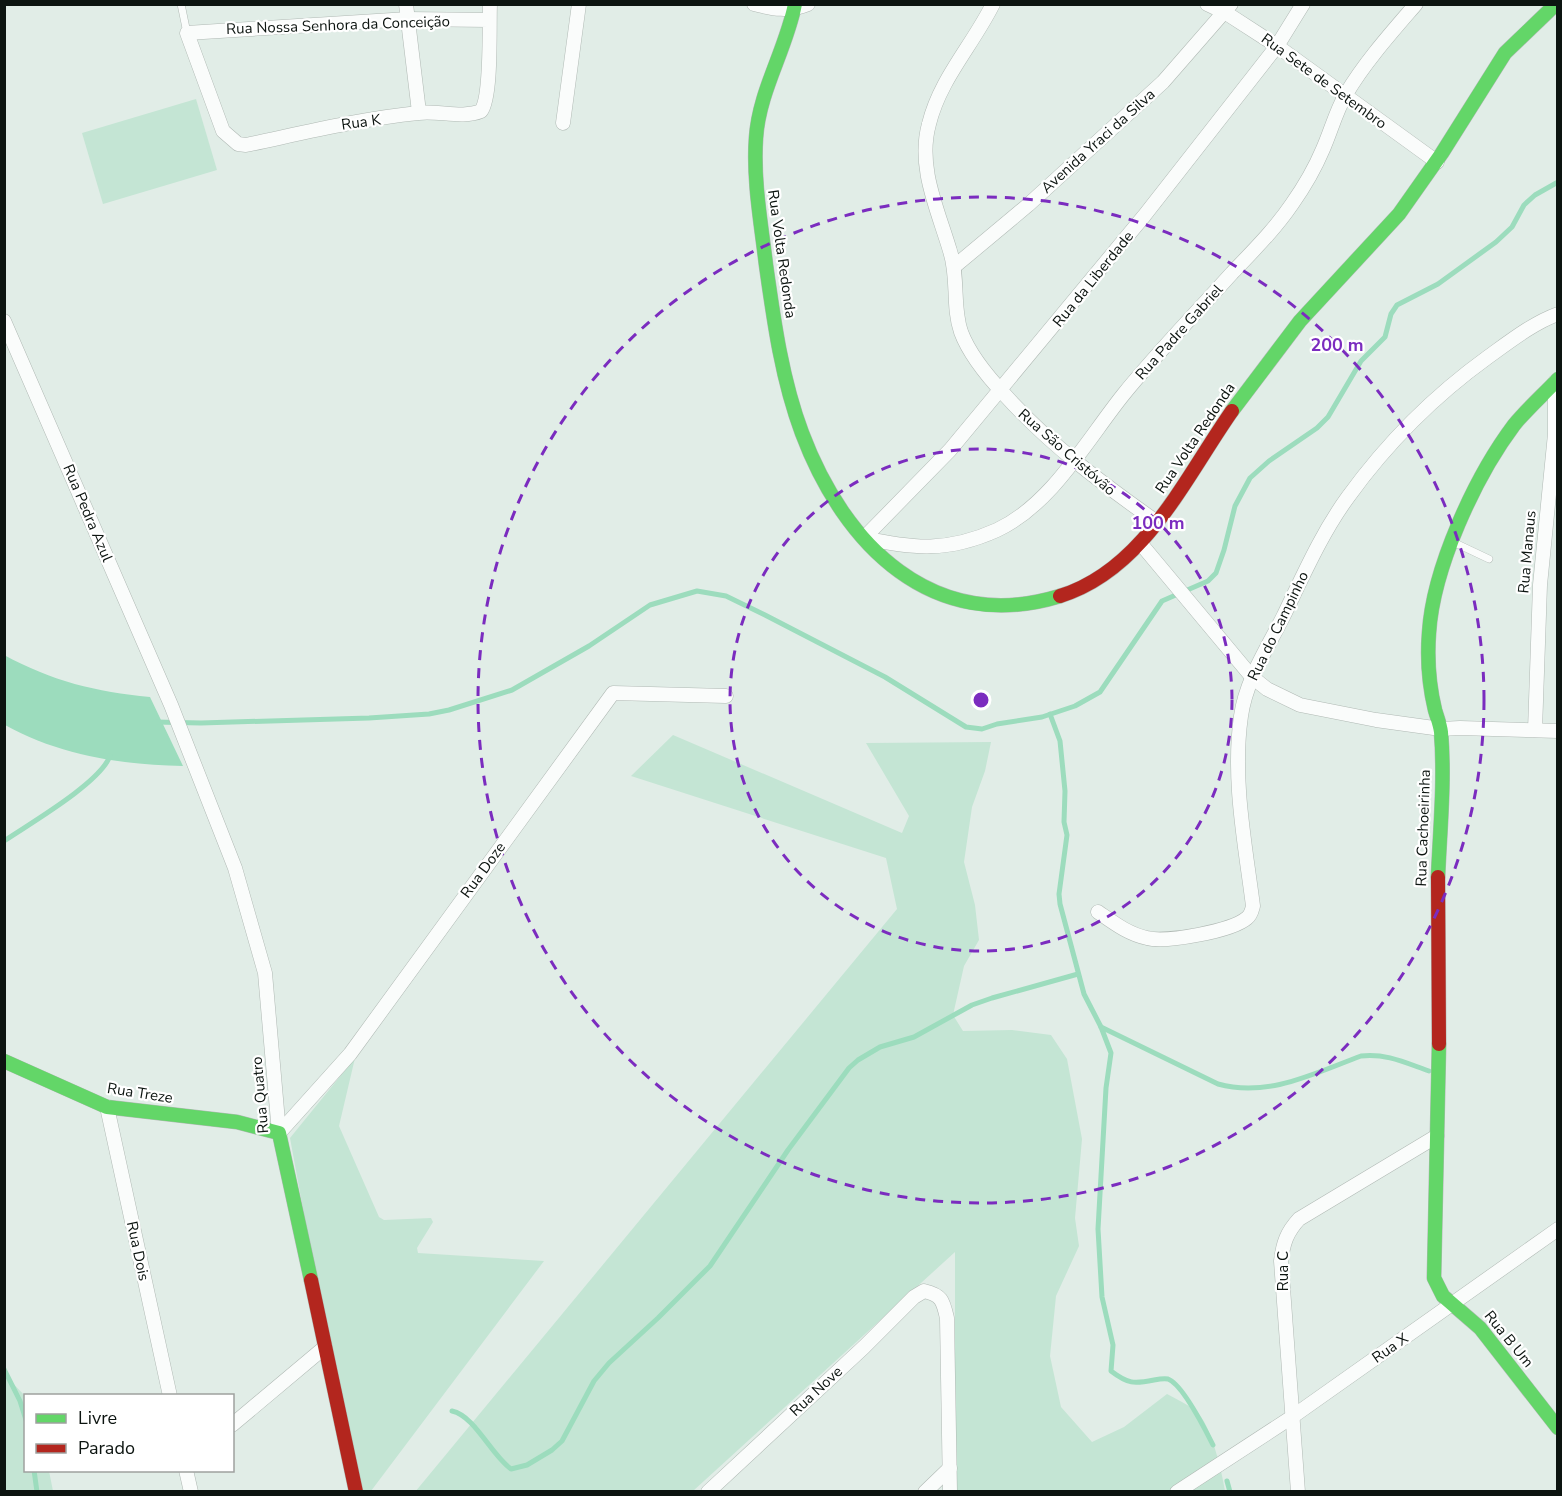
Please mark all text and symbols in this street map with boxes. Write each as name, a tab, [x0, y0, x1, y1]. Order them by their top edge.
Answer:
street label: Rua Nossa Senhora da Conceição	[226, 11, 450, 39]
street label: Rua Sete de Setembro	[1257, 29, 1391, 133]
street label: Avenida Yraci da Silva	[1037, 84, 1159, 198]
street label: Rua K	[340, 109, 383, 135]
street label: Rua Volta Redonda	[763, 188, 801, 320]
street label: Rua da Liberdade	[1048, 227, 1138, 331]
street label: Rua Padre Gabriel	[1131, 280, 1228, 384]
text: 200 m	[1310, 333, 1364, 357]
street label: Rua Volta Redonda	[1150, 379, 1240, 497]
street label: Rua São Cristóvão	[1014, 404, 1120, 500]
street label: Rua Pedra Azul	[58, 461, 118, 565]
street label: Rua Manaus	[1513, 510, 1541, 594]
text: 100 m	[1131, 511, 1185, 535]
street label: Rua do Campinho	[1243, 568, 1313, 684]
centre of rings	[971, 690, 991, 710]
street label: Rua Cachoeirinha	[1411, 769, 1435, 887]
street label: Rua Doze	[456, 838, 510, 902]
street label: Rua Quatro	[247, 1056, 273, 1134]
street label: Rua Treze	[106, 1078, 174, 1108]
street label: Rua Dois	[122, 1219, 154, 1283]
street label: Rua C	[1273, 1251, 1293, 1291]
street label: Rua B Um	[1480, 1306, 1538, 1372]
street label: Rua X	[1368, 1328, 1412, 1368]
street label: Rua Nove	[785, 1361, 847, 1421]
legend	[24, 1394, 234, 1472]
text: Livre	[78, 1406, 117, 1430]
text: Parado	[78, 1436, 135, 1460]

